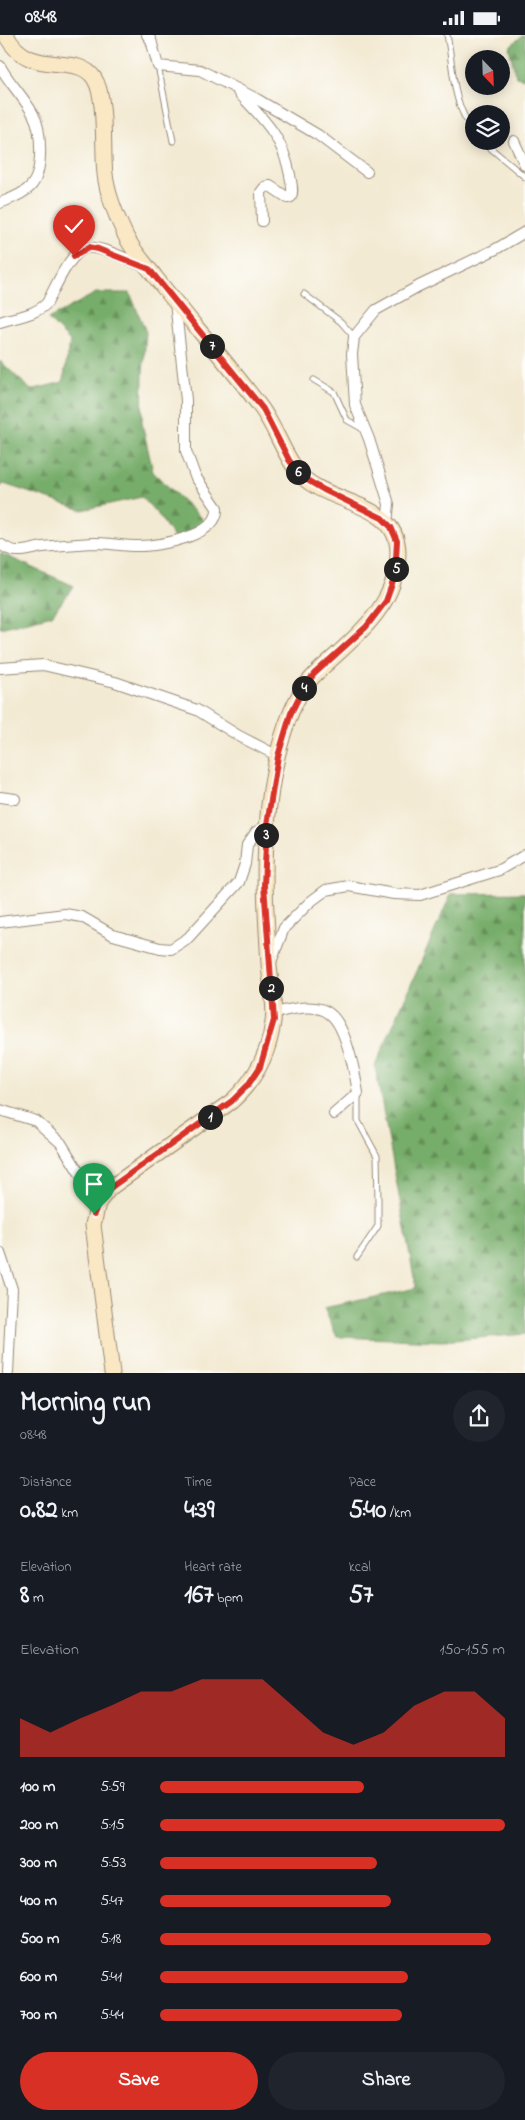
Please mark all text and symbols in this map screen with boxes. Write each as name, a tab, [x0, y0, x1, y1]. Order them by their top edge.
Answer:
text: 08:48	[25, 4, 57, 31]
north arrow	[465, 50, 510, 95]
map controls	[465, 50, 510, 150]
button: layers	[465, 105, 510, 150]
pin	[53, 205, 95, 256]
icon: check	[60, 212, 88, 240]
pin: 7	[200, 333, 224, 359]
text: 7	[210, 336, 215, 357]
pin: 6	[286, 459, 310, 485]
text: 6	[295, 462, 302, 483]
pin: 5	[384, 557, 408, 581]
text: 5	[392, 559, 401, 580]
pin: 4	[292, 675, 316, 701]
text: 4	[302, 678, 307, 699]
pin: 3	[254, 823, 278, 847]
text: 3	[264, 825, 269, 846]
pin: 2	[258, 975, 284, 1001]
text: 2	[268, 978, 275, 999]
pin: 1	[198, 1105, 222, 1129]
text: 1	[208, 1107, 213, 1128]
pin	[73, 1163, 115, 1214]
icon: arrive	[80, 1170, 108, 1198]
text: Morning run	[20, 1383, 151, 1424]
button: share	[453, 1390, 505, 1442]
text: 08:48	[20, 1423, 47, 1447]
text: Distance	[20, 1472, 72, 1493]
text: Time	[184, 1472, 212, 1493]
text: Pace	[349, 1472, 376, 1493]
text: 0.82	[20, 1493, 58, 1529]
text: 4:39	[184, 1493, 215, 1529]
text: 5:40	[349, 1493, 386, 1529]
text: km	[58, 1503, 78, 1524]
text: /km	[386, 1503, 411, 1524]
text: Elevation	[20, 1557, 71, 1578]
text: Heart rate	[184, 1557, 242, 1578]
text: kcal	[349, 1557, 371, 1578]
text: 8	[20, 1578, 29, 1614]
text: 167	[184, 1578, 214, 1614]
text: 57	[349, 1578, 373, 1614]
text: m	[29, 1588, 44, 1609]
text: bpm	[214, 1588, 243, 1609]
text: Elevation	[20, 1638, 79, 1662]
text: 150–155 m	[439, 1638, 505, 1662]
text: 100 m	[20, 1775, 55, 1799]
text: 5:59	[100, 1775, 124, 1799]
text: 200 m	[20, 1813, 58, 1837]
text: 5:15	[100, 1813, 125, 1837]
text: 300 m	[20, 1851, 57, 1875]
text: 5:53	[100, 1851, 126, 1875]
text: 400 m	[20, 1889, 57, 1913]
text: 5:47	[100, 1889, 124, 1913]
text: 500 m	[20, 1927, 59, 1951]
text: 5:18	[100, 1927, 122, 1951]
text: 600 m	[20, 1965, 57, 1989]
text: 5:41	[100, 1965, 122, 1989]
text: 700 m	[20, 2003, 57, 2027]
text: 5:44	[100, 2003, 124, 2027]
button: Save	[20, 2052, 258, 2110]
button: Share	[268, 2052, 505, 2110]

